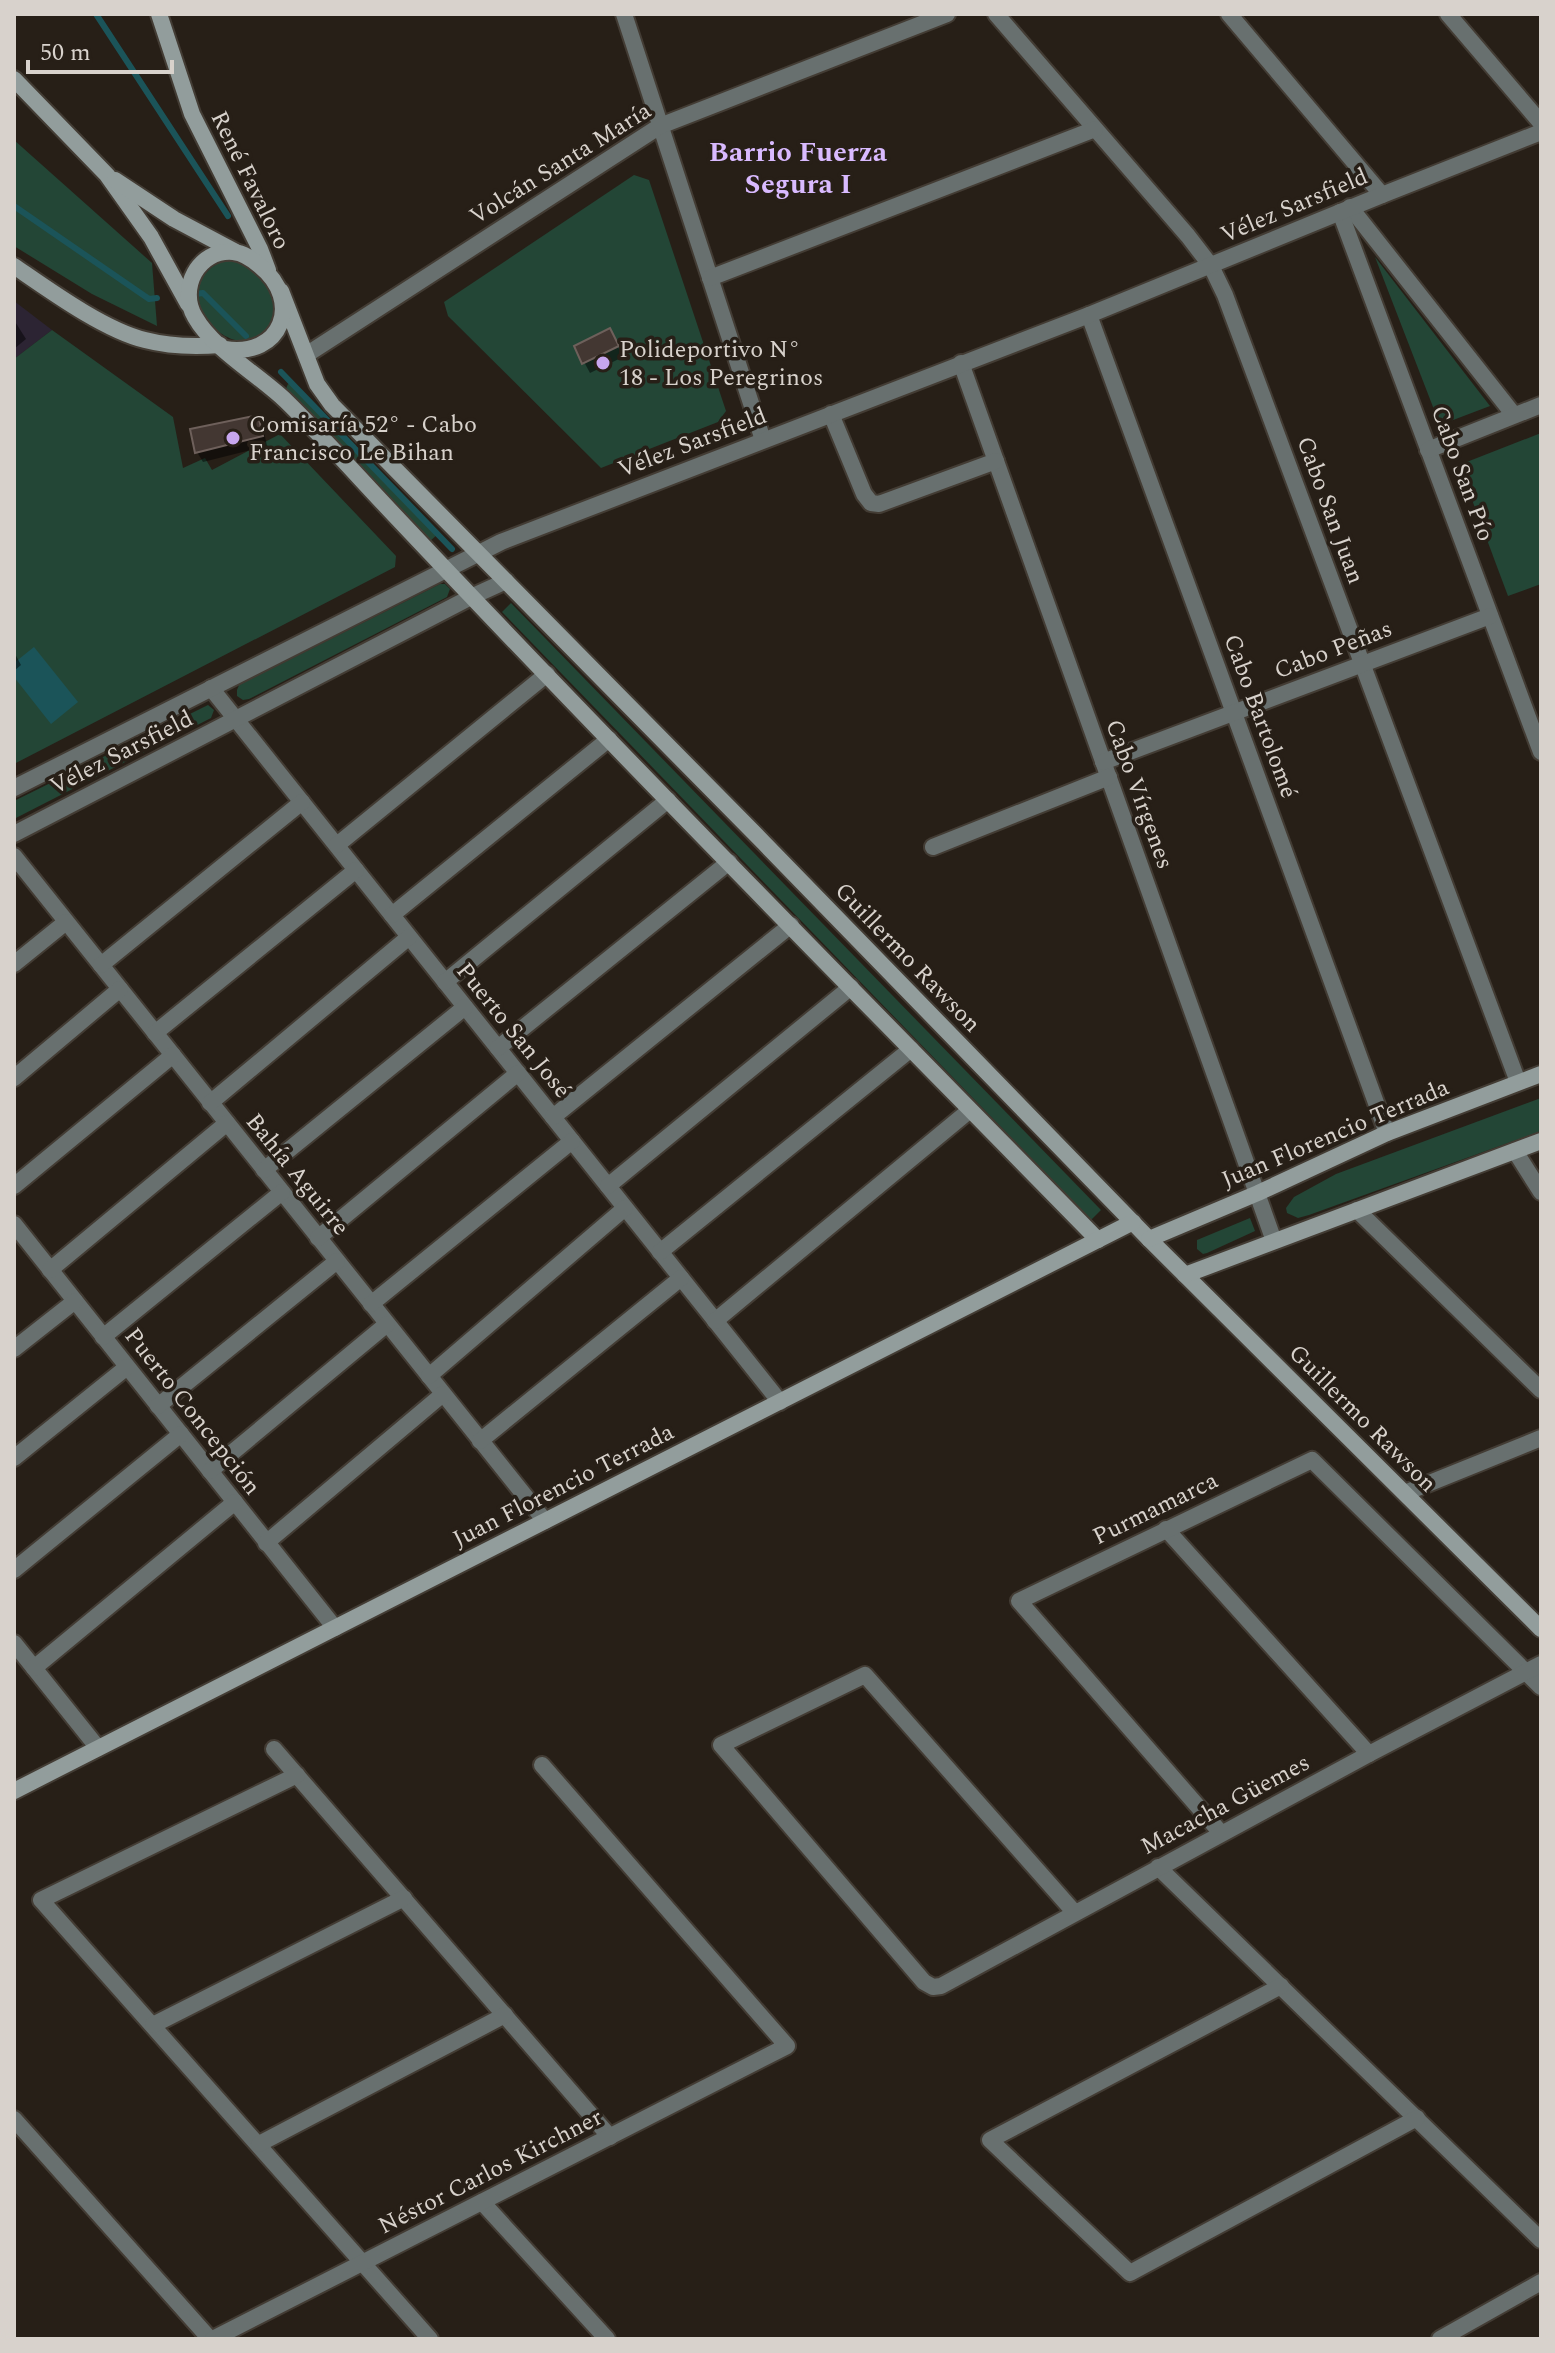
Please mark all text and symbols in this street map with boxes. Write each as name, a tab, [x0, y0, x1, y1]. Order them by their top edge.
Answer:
scale bar	[28, 24, 172, 74]
text: 50 m	[40, 35, 91, 71]
street label: Volcán Santa María	[463, 93, 659, 234]
street label: René Favaloro	[201, 105, 299, 256]
district label: Barrio Fuerza Segura I	[709, 131, 888, 206]
street label: Vélez Sarsfield	[1215, 159, 1374, 253]
place label: Polideportivo N° 18 - Los Peregrinos	[619, 332, 823, 396]
marker: Polideportivo N° 18 - Los Peregrinos	[594, 354, 612, 372]
street label: Vélez Sarsfield	[613, 398, 772, 488]
street label: Cabo San Pío	[1421, 400, 1503, 546]
place label: Comisaría 52° - Cabo Francisco Le Bihan	[249, 407, 477, 471]
marker: Comisaría 52° - Cabo Francisco Le Bihan	[224, 429, 242, 447]
street label: Cabo San Juan	[1287, 431, 1373, 589]
street label: Cabo Peñas	[1269, 611, 1398, 689]
street label: Cabo Bartolomé	[1214, 629, 1306, 803]
street label: Vélez Sarsfield	[43, 701, 200, 805]
street label: Cabo Vírgenes	[1095, 715, 1183, 874]
street label: Guillermo Rawson	[826, 874, 989, 1041]
street label: Puerto San José	[447, 955, 579, 1107]
street label: Juan Florencio Terrada	[1216, 1069, 1455, 1198]
street label: Bahía Aguirre	[236, 1105, 358, 1244]
street label: Puerto Concepción	[115, 1320, 269, 1503]
street label: Guillermo Rawson	[1280, 1336, 1445, 1501]
street label: Juan Florencio Terrada	[446, 1414, 681, 1557]
street label: Purmamarca	[1087, 1463, 1224, 1555]
street label: Macacha Güemes	[1134, 1745, 1317, 1865]
street label: Néstor Carlos Kirchner	[372, 2100, 609, 2244]

